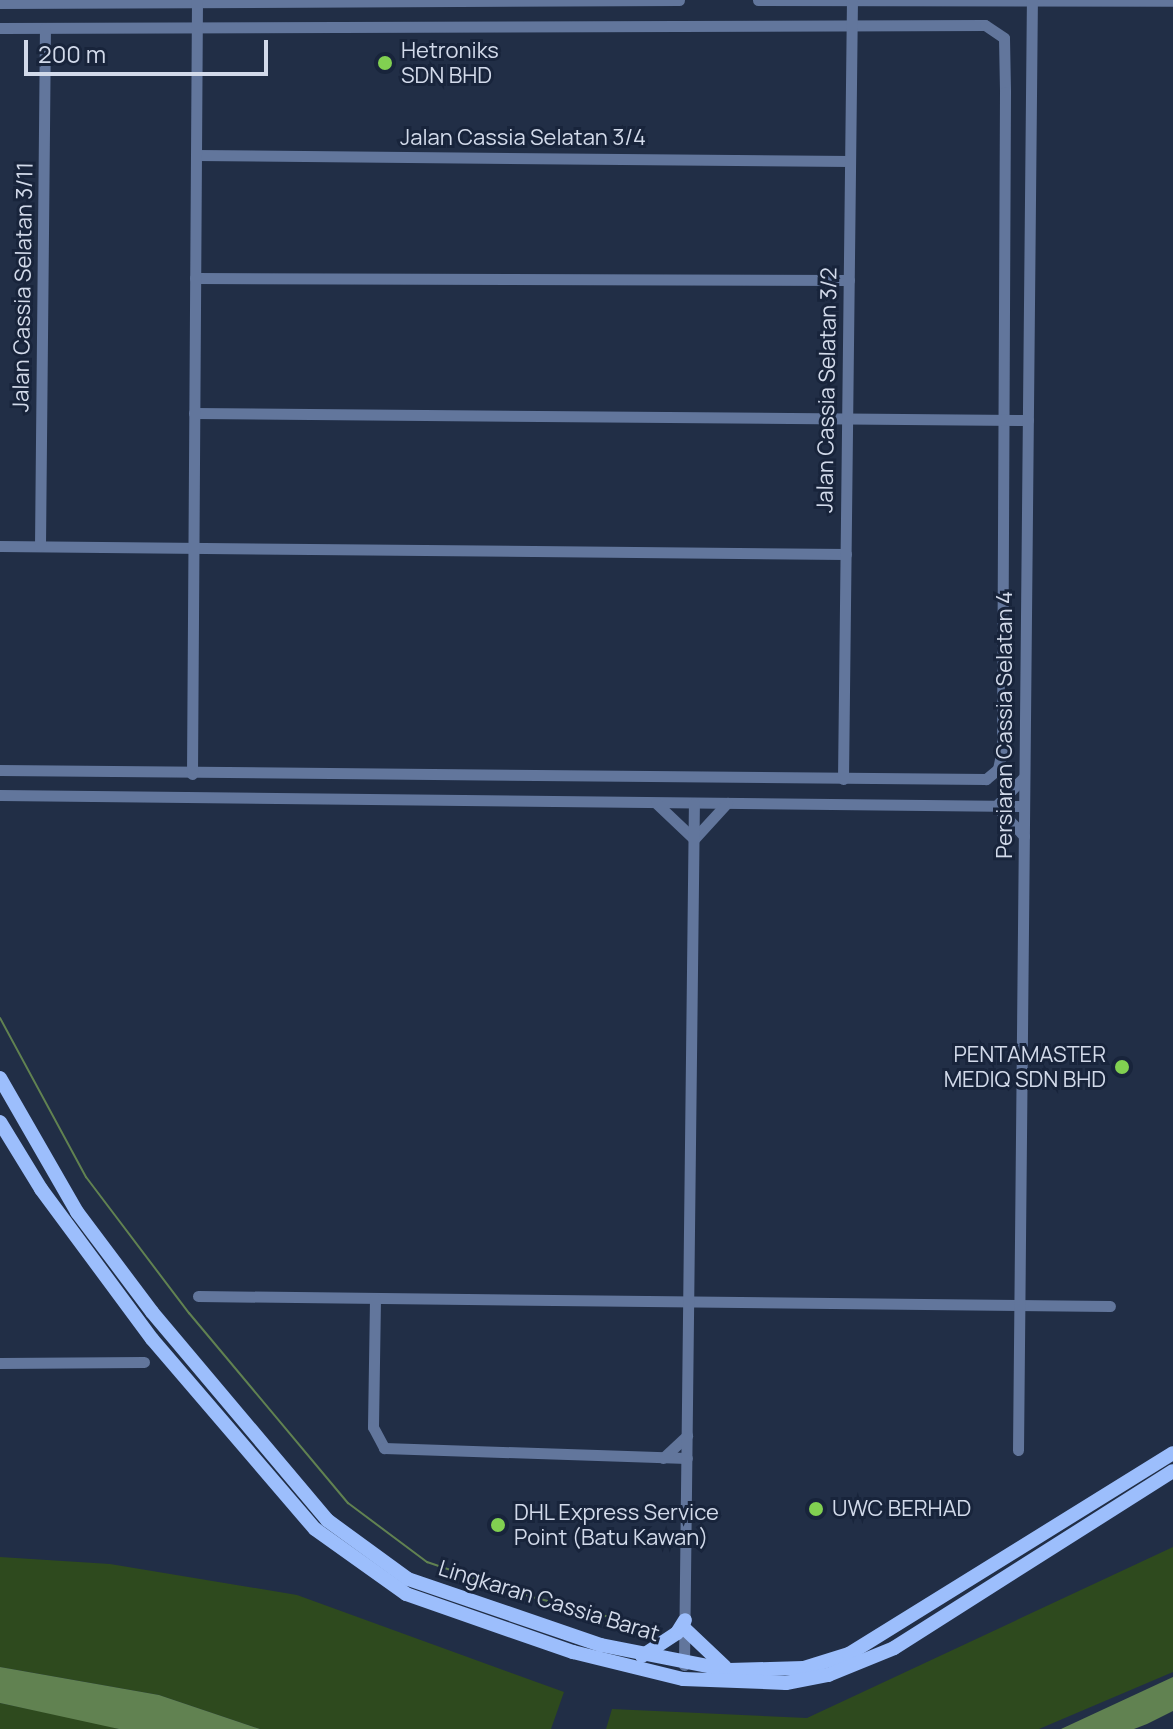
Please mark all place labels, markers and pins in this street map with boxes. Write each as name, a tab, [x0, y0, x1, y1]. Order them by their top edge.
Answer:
place label: Hetroniks SDN BHD	[401, 37, 499, 88]
marker: Hetroniks SDN BHD	[376, 54, 394, 72]
place label: PENTAMASTER MEDIQ SDN BHD	[944, 1041, 1106, 1092]
marker: PENTAMASTER MEDIQ SDN BHD	[1113, 1058, 1131, 1076]
place label: UWC BERHAD	[832, 1496, 971, 1522]
place label: DHL Express Service Point (Batu Kawan)	[514, 1499, 720, 1550]
marker: UWC BERHAD	[807, 1500, 825, 1518]
marker: DHL Express Service Point (Batu Kawan)	[489, 1516, 507, 1534]

